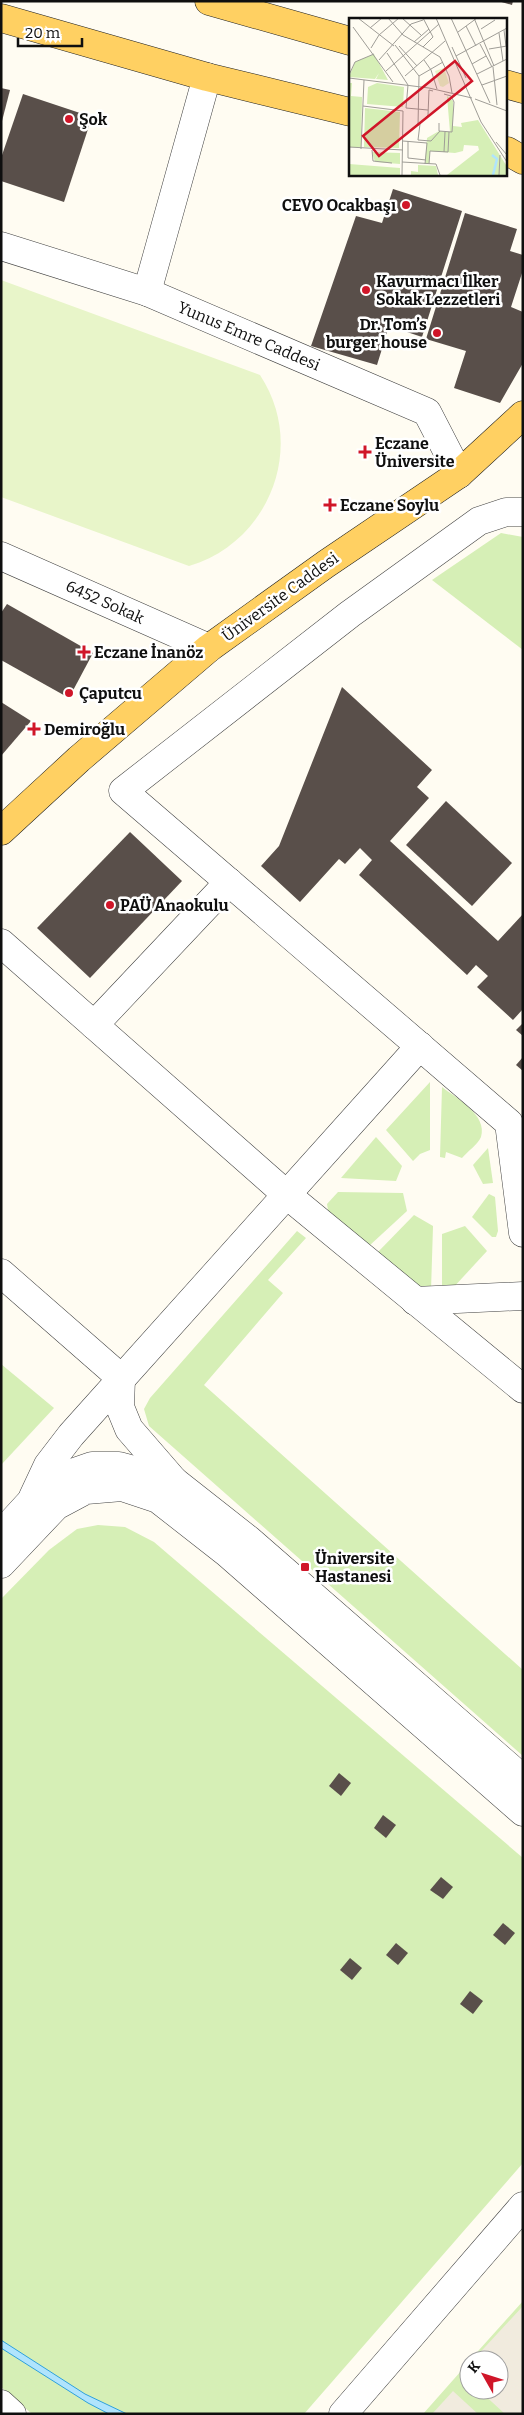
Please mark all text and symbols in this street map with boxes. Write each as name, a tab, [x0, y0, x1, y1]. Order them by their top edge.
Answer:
scale bar	[18, 15, 81, 47]
inset map	[349, 18, 506, 175]
text: 20 m	[25, 24, 61, 42]
place label: Şok	[79, 110, 108, 129]
marker: Şok	[63, 113, 75, 125]
place label: CEVO Ocakbaşı	[282, 196, 396, 215]
marker: CEVO Ocakbaşı	[400, 199, 412, 211]
place label: Kavurmacı İlker Sokak Lezzetleri	[376, 272, 500, 309]
marker: Kavurmacı İlker Sokak Lezzetleri	[360, 284, 372, 296]
street label: Yunus Emre Caddesi	[175, 297, 323, 375]
place label: Dr. Tom’s burger house	[326, 315, 427, 352]
marker: Dr. Tom’s burger house	[431, 327, 443, 339]
place label: Eczane Üniversite	[375, 434, 455, 471]
marker: Eczane Üniversite	[359, 446, 371, 458]
place label: Eczane Soylu	[340, 496, 439, 515]
marker: Eczane Soylu	[324, 499, 336, 511]
street label: Üniversite Caddesi	[218, 548, 342, 646]
street label: 6452 Sokak	[63, 576, 147, 628]
place label: Eczane İnanöz	[94, 643, 203, 662]
marker: Eczane İnanöz	[78, 646, 90, 658]
place label: Çaputcu	[79, 684, 142, 703]
marker: Çaputcu	[63, 687, 75, 699]
place label: Demiroğlu	[44, 720, 125, 739]
marker: Demiroğlu	[28, 723, 40, 735]
place label: PAÜ Anaokulu	[120, 896, 229, 915]
marker: PAÜ Anaokulu	[104, 899, 116, 911]
place label: Üniversite Hastanesi	[315, 1549, 395, 1586]
marker: Üniversite Hastanesi	[299, 1561, 311, 1573]
north arrow	[459, 2350, 509, 2400]
text: K	[465, 2358, 484, 2376]

